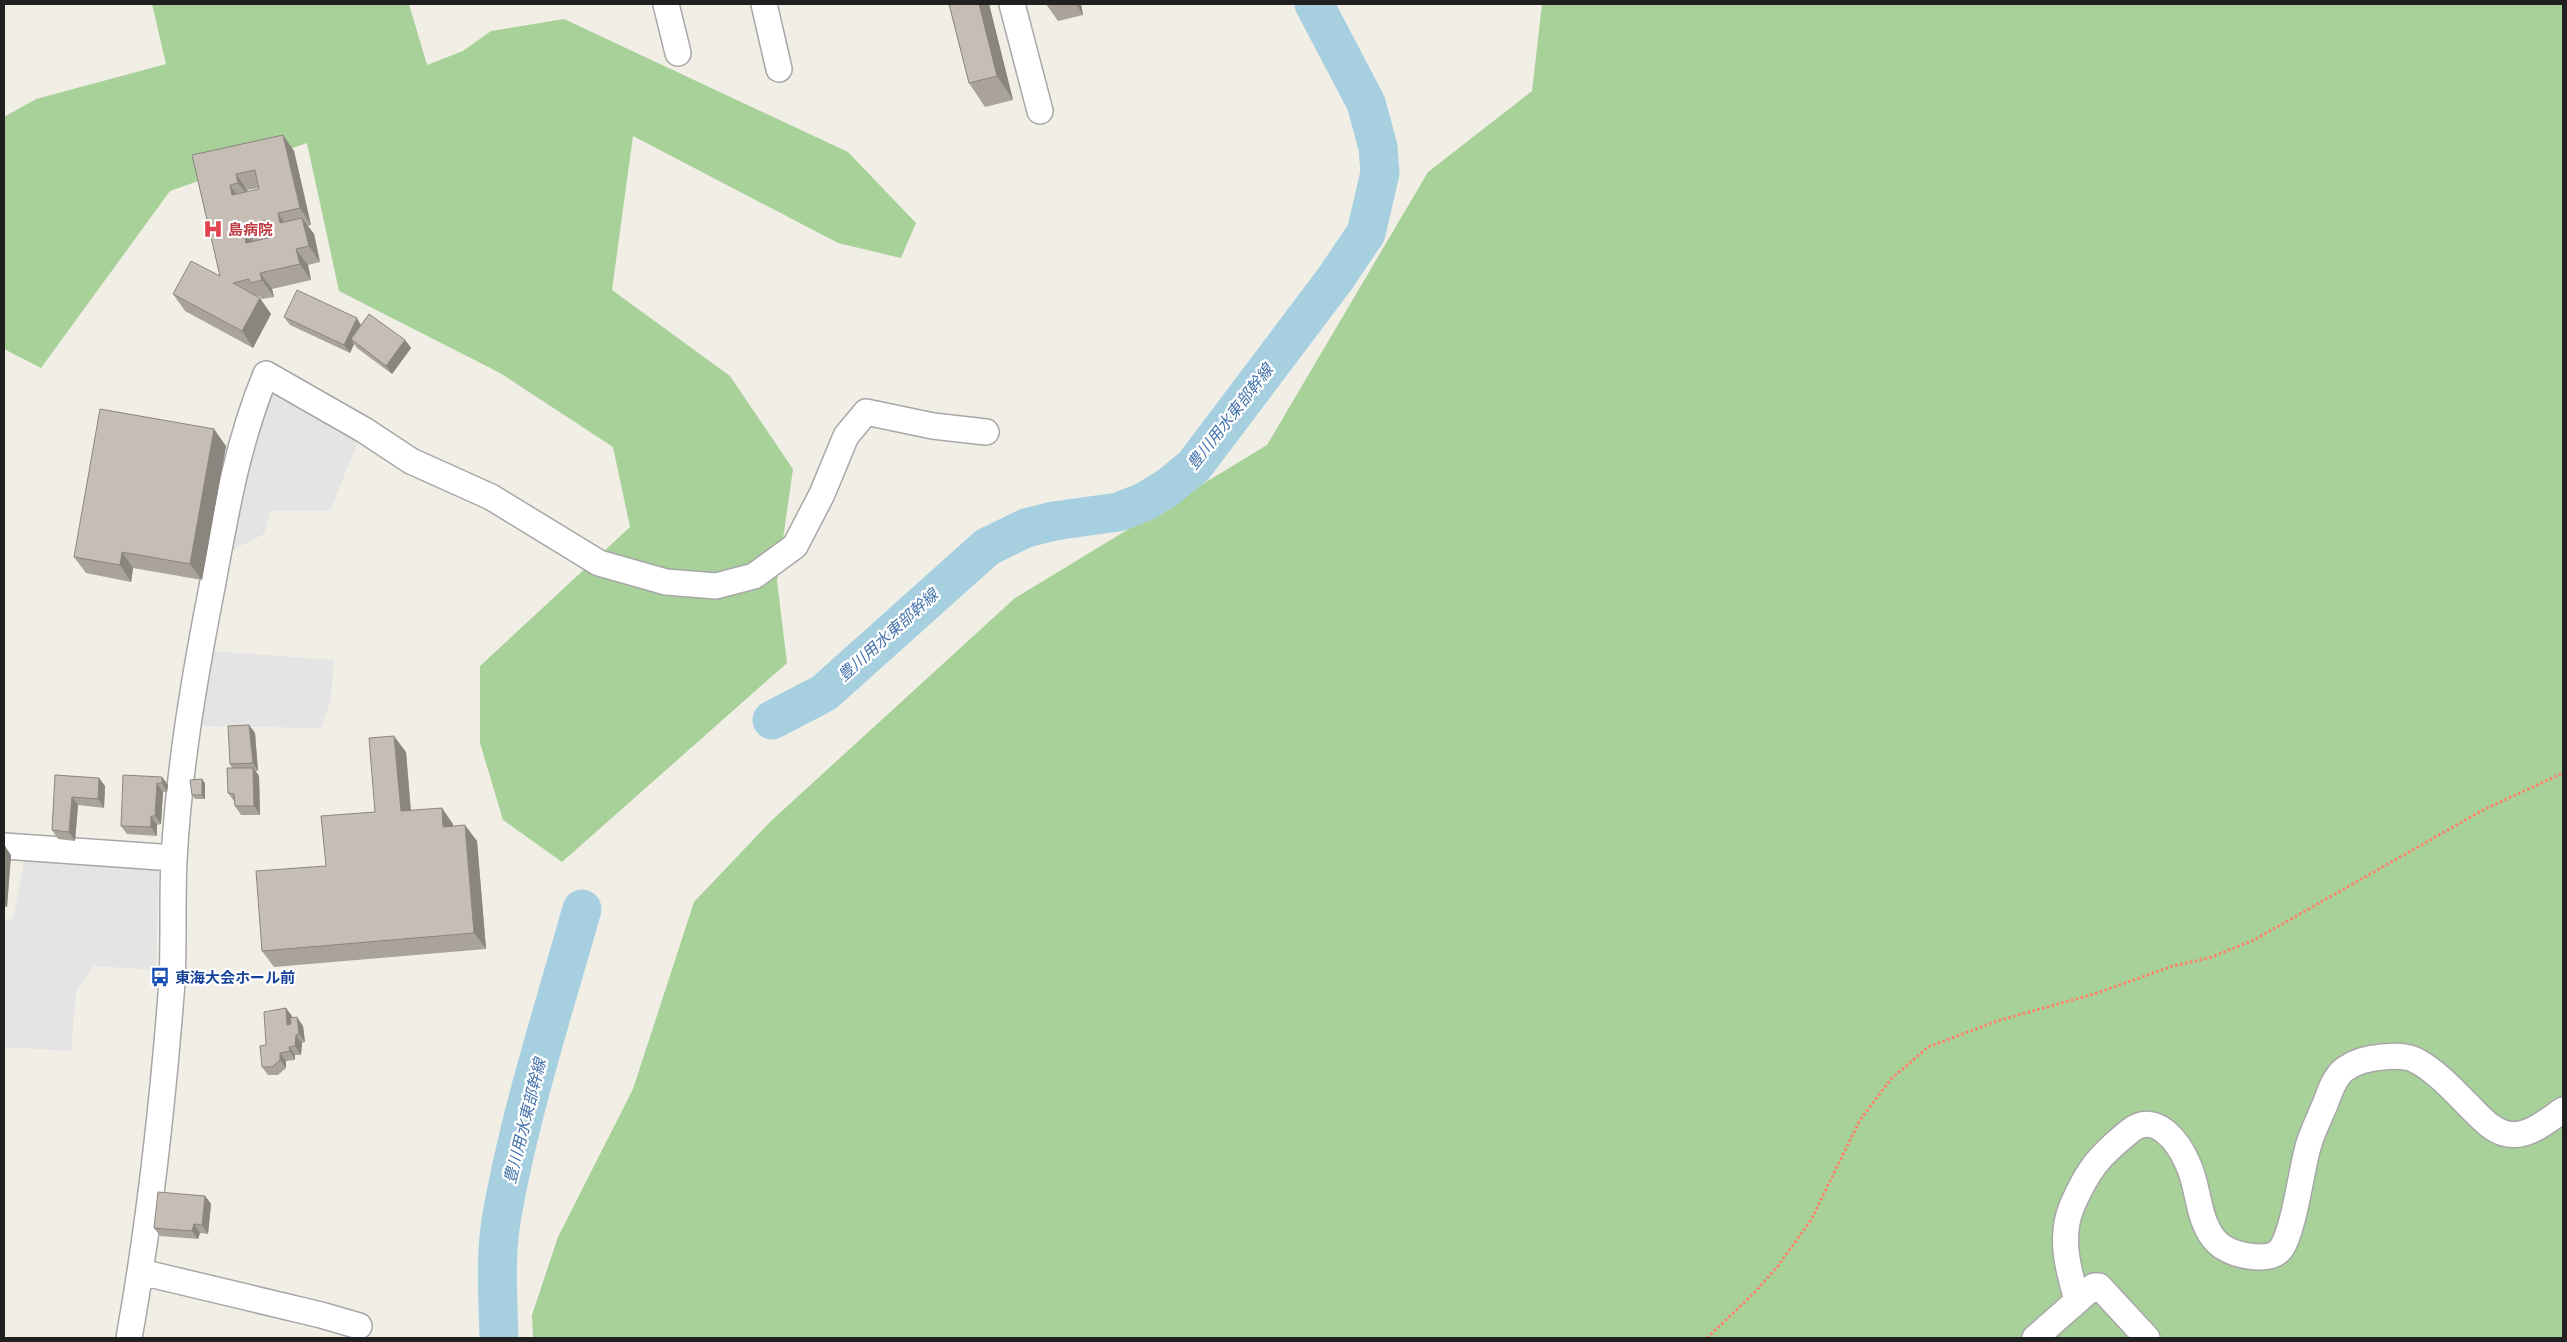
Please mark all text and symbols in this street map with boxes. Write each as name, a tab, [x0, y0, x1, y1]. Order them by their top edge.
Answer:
hospital icon: 島病院	[202, 218, 224, 240]
place label: 島病院	[228, 220, 273, 239]
water label: 豊川用水東部幹線	[1182, 359, 1279, 474]
water label: 豊川用水東部幹線	[833, 583, 944, 686]
bus stop icon: 東海大会ホール前	[149, 966, 171, 988]
place label: 東海大会ホール前	[175, 968, 295, 987]
water label: 豊川用水東部幹線	[499, 1054, 551, 1186]

